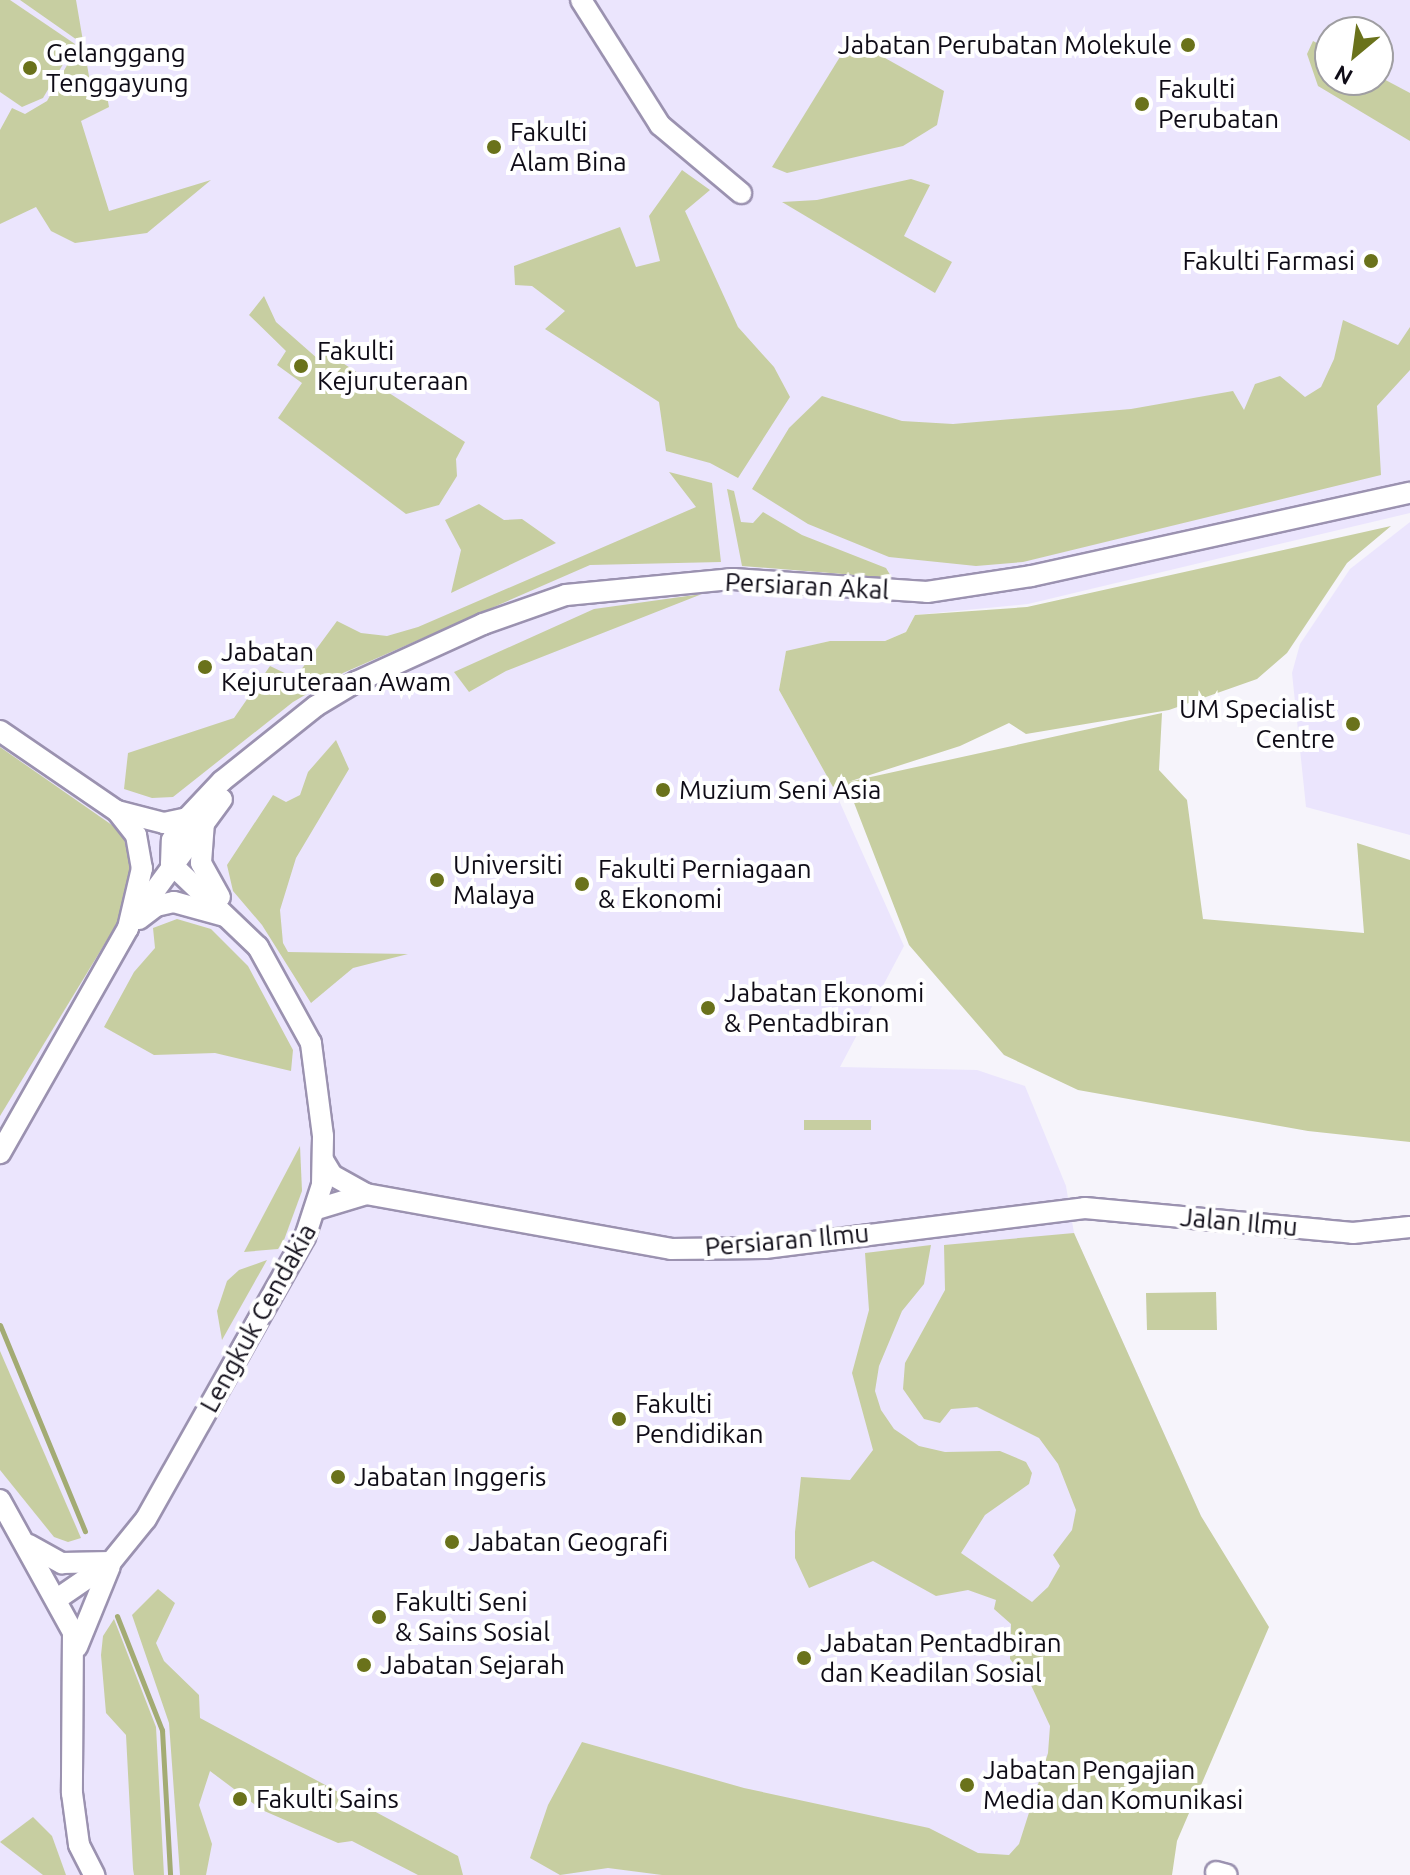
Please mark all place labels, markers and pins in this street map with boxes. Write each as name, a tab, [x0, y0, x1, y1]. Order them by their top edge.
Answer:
place label: Jabatan Perubatan Molekule	[838, 29, 1172, 61]
marker: Jabatan Perubatan Molekule	[1179, 36, 1197, 54]
place label: Gelanggang Tenggayung	[46, 37, 189, 98]
marker: Gelanggang Tenggayung	[21, 59, 39, 77]
place label: Fakulti Perubatan	[1158, 73, 1279, 134]
marker: Fakulti Perubatan	[1133, 95, 1151, 113]
place label: Fakulti Alam Bina	[510, 116, 627, 178]
marker: Fakulti Alam Bina	[485, 138, 503, 156]
place label: Fakulti Farmasi	[1182, 245, 1355, 277]
marker: Fakulti Farmasi	[1362, 252, 1380, 270]
place label: Fakulti Kejuruteraan	[317, 335, 469, 396]
marker: Fakulti Kejuruteraan	[292, 357, 310, 375]
place label: Jabatan Kejuruteraan Awam	[221, 636, 451, 698]
marker: Jabatan Kejuruteraan Awam	[196, 658, 214, 676]
place label: UM Specialist Centre	[1179, 693, 1335, 754]
marker: UM Specialist Centre	[1342, 713, 1364, 735]
place label: Muzium Seni Asia	[679, 774, 881, 806]
marker: Muzium Seni Asia	[654, 781, 672, 799]
place label: Universiti Malaya	[453, 849, 563, 910]
place label: Fakulti Perniagaan & Ekonomi	[598, 853, 812, 914]
marker: Universiti Malaya	[428, 871, 446, 889]
marker: Fakulti Perniagaan & Ekonomi	[573, 875, 591, 893]
place label: Jabatan Ekonomi & Pentadbiran	[724, 977, 924, 1038]
marker: Jabatan Ekonomi & Pentadbiran	[699, 999, 717, 1017]
place label: Fakulti Pendidikan	[635, 1388, 764, 1450]
marker: Fakulti Pendidikan	[610, 1410, 628, 1428]
place label: Jabatan Inggeris	[354, 1461, 546, 1493]
marker: Jabatan Inggeris	[329, 1468, 347, 1486]
place label: Jabatan Geografi	[468, 1526, 668, 1558]
marker: Jabatan Geografi	[443, 1533, 461, 1551]
place label: Fakulti Seni & Sains Sosial	[395, 1586, 550, 1648]
marker: Fakulti Seni & Sains Sosial	[370, 1608, 388, 1626]
place label: Jabatan Pentadbiran dan Keadilan Sosial	[820, 1627, 1062, 1688]
place label: Jabatan Sejarah	[380, 1649, 565, 1681]
marker: Jabatan Pentadbiran dan Keadilan Sosial	[795, 1649, 813, 1667]
marker: Jabatan Sejarah	[355, 1656, 373, 1674]
place label: Jabatan Pengajian Media dan Komunikasi	[983, 1754, 1243, 1816]
marker: Jabatan Pengajian Media dan Komunikasi	[958, 1776, 976, 1794]
place label: Fakulti Sains	[256, 1783, 399, 1815]
marker: Fakulti Sains	[231, 1790, 249, 1808]

